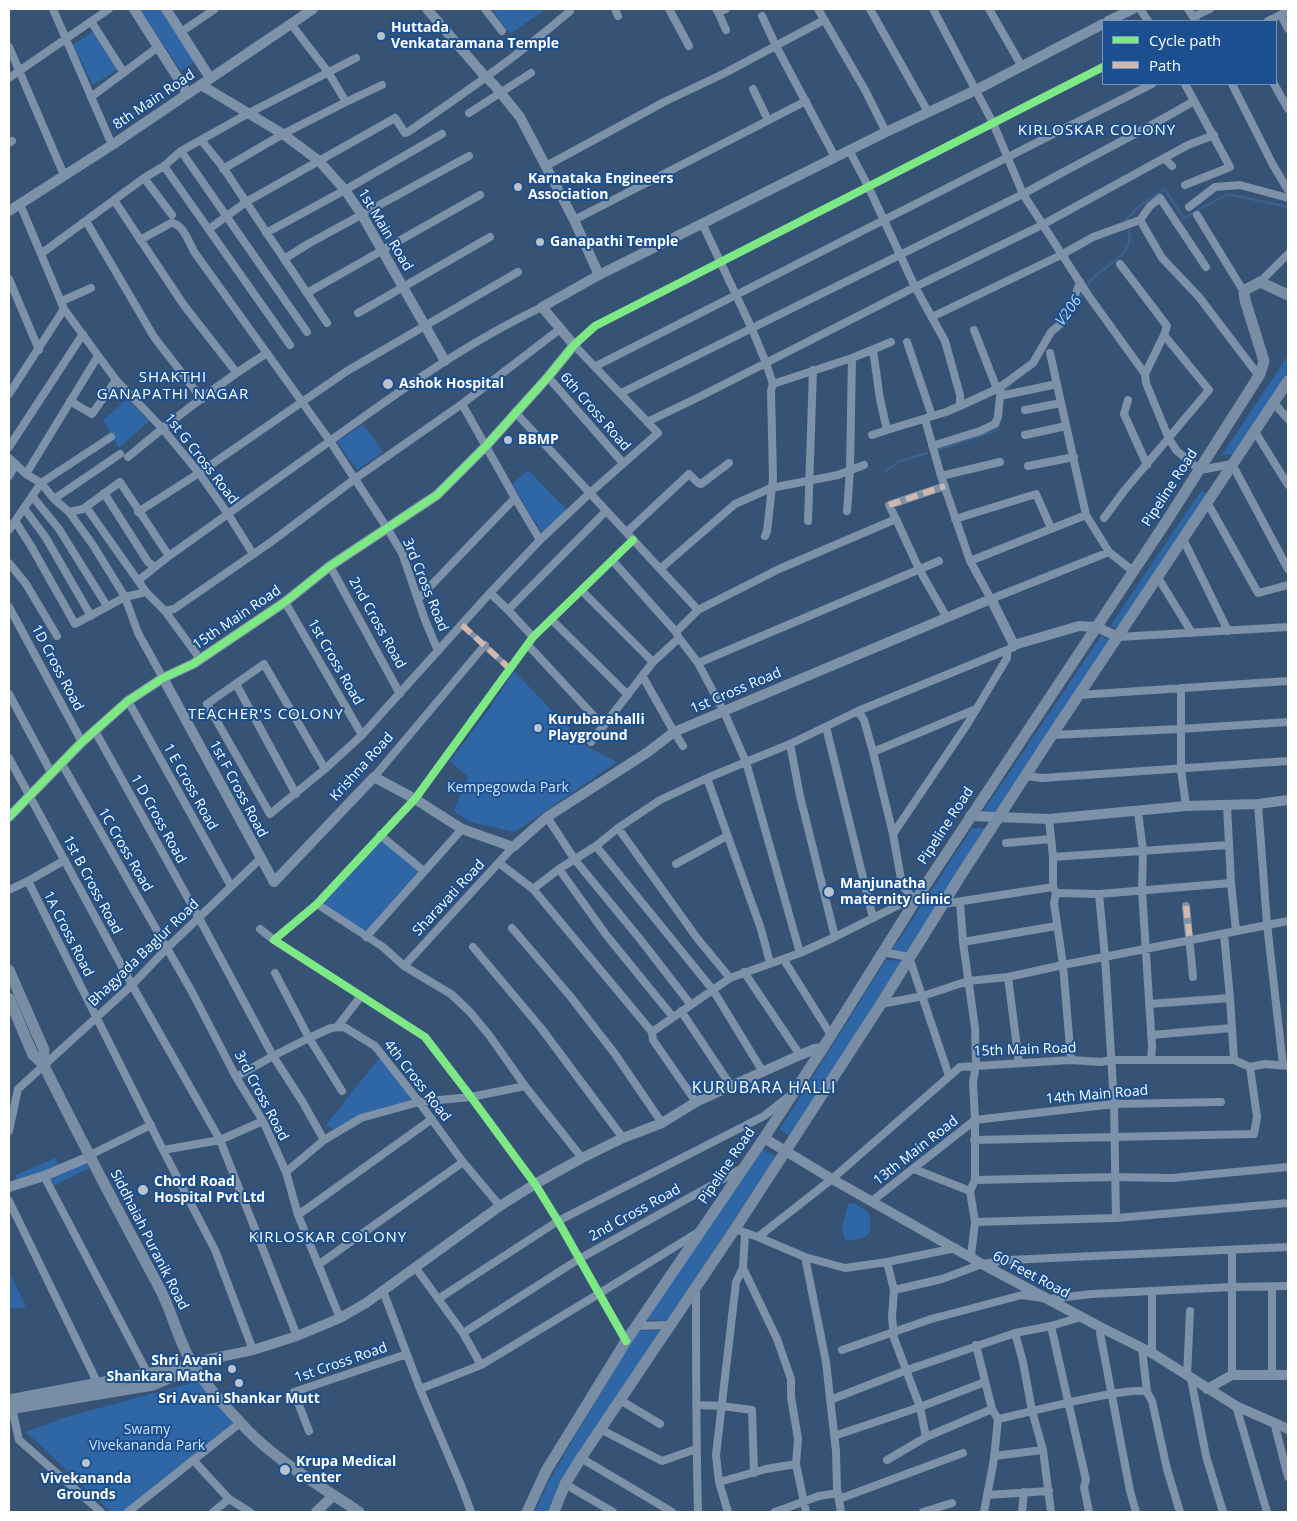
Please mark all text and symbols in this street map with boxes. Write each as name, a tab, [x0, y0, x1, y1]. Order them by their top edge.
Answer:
place label: Huttada Venkataramana Temple	[391, 20, 559, 52]
legend	[1102, 20, 1277, 85]
marker: Huttada Venkataramana Temple	[375, 30, 387, 42]
text: Cycle path	[1149, 30, 1221, 50]
text: Path	[1149, 55, 1181, 75]
street label: 8th Main Road	[110, 67, 198, 133]
district label: KIRLOSKAR COLONY	[1016, 122, 1178, 140]
place label: Karnataka Engineers Association	[528, 171, 673, 203]
marker: Karnataka Engineers Association	[512, 181, 524, 193]
street label: 1st Main Road	[354, 186, 416, 274]
place label: Ganapathi Temple	[550, 234, 678, 250]
marker: Ganapathi Temple	[534, 236, 546, 248]
water label: V206	[1052, 292, 1086, 330]
district label: SHAKTHI GANAPATHI NAGAR	[95, 369, 251, 404]
street label: 6th Cross Road	[556, 369, 634, 455]
place label: Ashok Hospital	[399, 376, 504, 392]
marker: Ashok Hospital	[381, 377, 395, 391]
street label: 1st G Cross Road	[160, 410, 242, 508]
place label: BBMP	[518, 432, 559, 448]
marker: BBMP	[502, 434, 514, 446]
street label: Pipeline Road	[1139, 446, 1201, 530]
street label: 3rd Cross Road	[399, 536, 451, 634]
street label: 2nd Cross Road	[345, 574, 409, 672]
street label: 15th Main Road	[190, 582, 284, 654]
street label: 1st Cross Road	[304, 616, 366, 708]
street label: 1D Cross Road	[27, 622, 87, 714]
street label: 1st Cross Road	[688, 664, 784, 718]
district label: TEACHER'S COLONY	[186, 706, 346, 724]
place label: Kurubarahalli Playground	[548, 712, 645, 744]
marker: Kurubarahalli Playground	[532, 722, 544, 734]
street label: Krishna Road	[327, 729, 397, 805]
street label: 1st F Cross Road	[205, 738, 271, 840]
street label: 1 E Cross Road	[159, 741, 221, 833]
street label: 1 D Cross Road	[127, 772, 189, 866]
park label: Kempegowda Park	[447, 780, 569, 796]
street label: Pipeline Road	[915, 784, 977, 868]
street label: 1C Cross Road	[94, 805, 156, 895]
street label: 1st B Cross Road	[59, 833, 125, 937]
street label: Sharavati Road	[409, 856, 489, 940]
place label: Manjunatha maternity clinic	[840, 876, 950, 909]
marker: Manjunatha maternity clinic	[822, 885, 836, 899]
street label: 1A Cross Road	[39, 888, 97, 980]
street label: Bhagyada Baglur Road	[85, 896, 203, 1010]
street label: 4th Cross Road	[380, 1037, 454, 1125]
street label: 15th Main Road	[973, 1040, 1077, 1060]
street label: 3rd Cross Road	[230, 1048, 292, 1144]
district label: KURUBARA HALLI	[690, 1078, 838, 1098]
street label: 14th Main Road	[1045, 1082, 1149, 1108]
street label: 13th Main Road	[870, 1113, 962, 1189]
street label: Pipeline Road	[695, 1124, 759, 1208]
street label: Siddhaiah Puranik Road	[106, 1167, 192, 1313]
place label: Chord Road Hospital Pvt Ltd	[154, 1174, 265, 1206]
street label: 2nd Cross Road	[586, 1181, 684, 1245]
marker: Chord Road Hospital Pvt Ltd	[136, 1183, 150, 1197]
district label: KIRLOSKAR COLONY	[247, 1229, 409, 1247]
street label: 60 Feet Road	[990, 1248, 1072, 1302]
street label: 1st Cross Road	[293, 1339, 389, 1387]
place label: Shri Avani Shankara Matha	[106, 1353, 222, 1385]
marker: Shri Avani Shankara Matha	[226, 1363, 238, 1375]
marker: Sri Avani Shankar Mutt	[233, 1377, 245, 1389]
place label: Sri Avani Shankar Mutt	[158, 1391, 320, 1407]
park label: Swamy Vivekananda Park	[89, 1422, 205, 1454]
place label: Krupa Medical center	[296, 1454, 396, 1486]
marker: Vivekananda Grounds	[80, 1457, 92, 1469]
marker: Krupa Medical center	[278, 1463, 292, 1477]
place label: Vivekananda Grounds	[41, 1471, 131, 1504]

